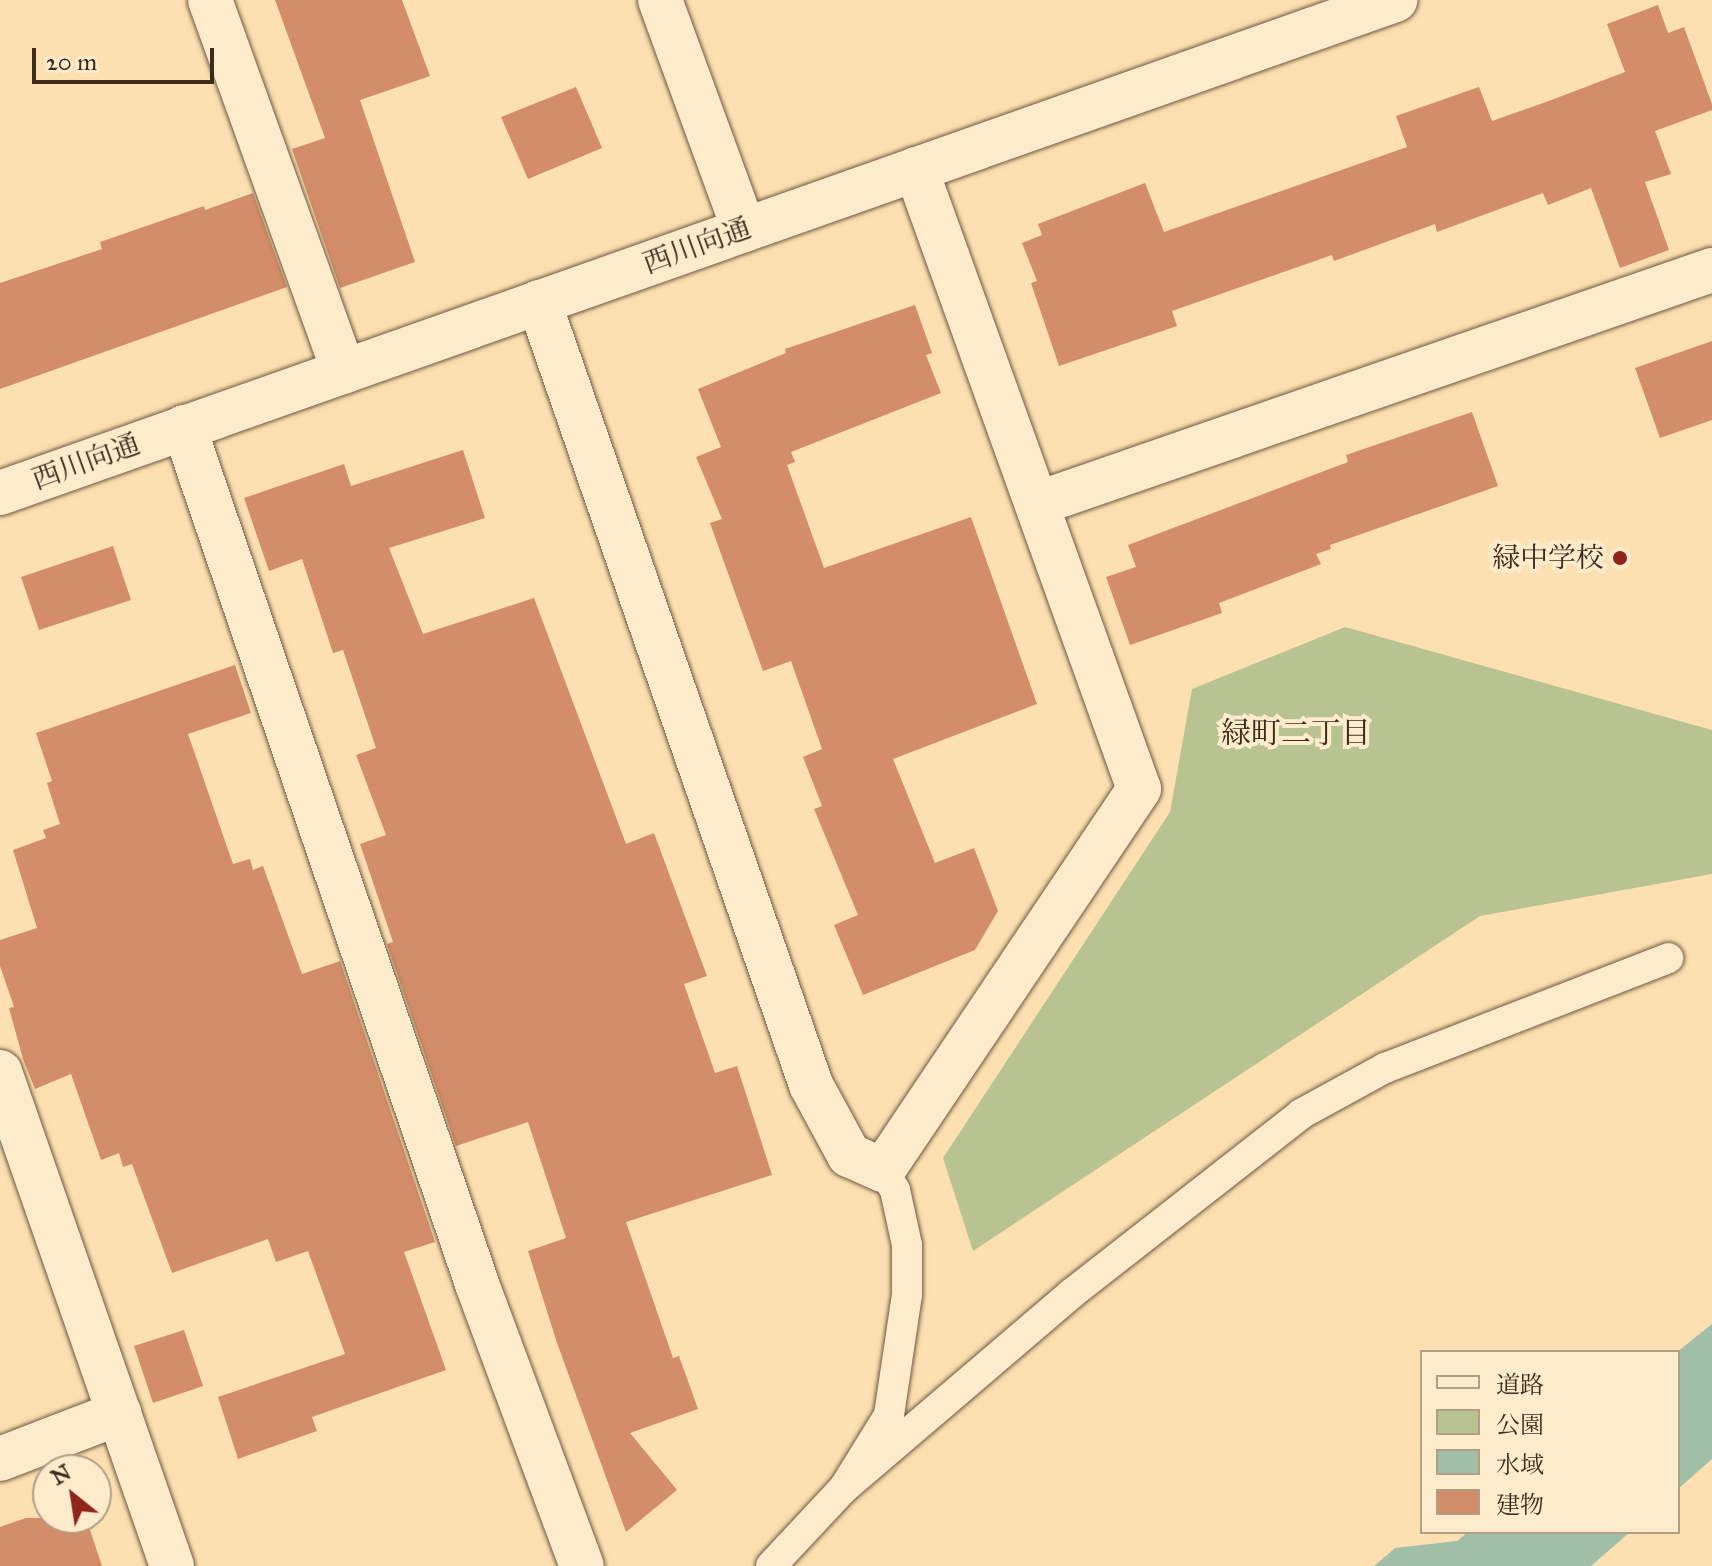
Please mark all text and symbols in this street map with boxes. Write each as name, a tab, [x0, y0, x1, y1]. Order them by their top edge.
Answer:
scale bar	[36, 32, 218, 82]
text: 20 m	[46, 47, 97, 77]
street label: 西川向通	[639, 211, 755, 281]
street label: 西川向通	[28, 427, 144, 497]
place label: 緑中学校	[1492, 541, 1604, 575]
marker: 緑中学校	[1611, 549, 1629, 567]
district label: 緑町二丁目	[1221, 715, 1371, 751]
legend	[1420, 1350, 1680, 1534]
text: 道路	[1496, 1370, 1544, 1400]
text: 公園	[1496, 1410, 1544, 1440]
text: 水域	[1496, 1450, 1544, 1480]
north arrow	[32, 1454, 112, 1534]
text: N	[46, 1458, 76, 1491]
text: 建物	[1496, 1490, 1544, 1520]

